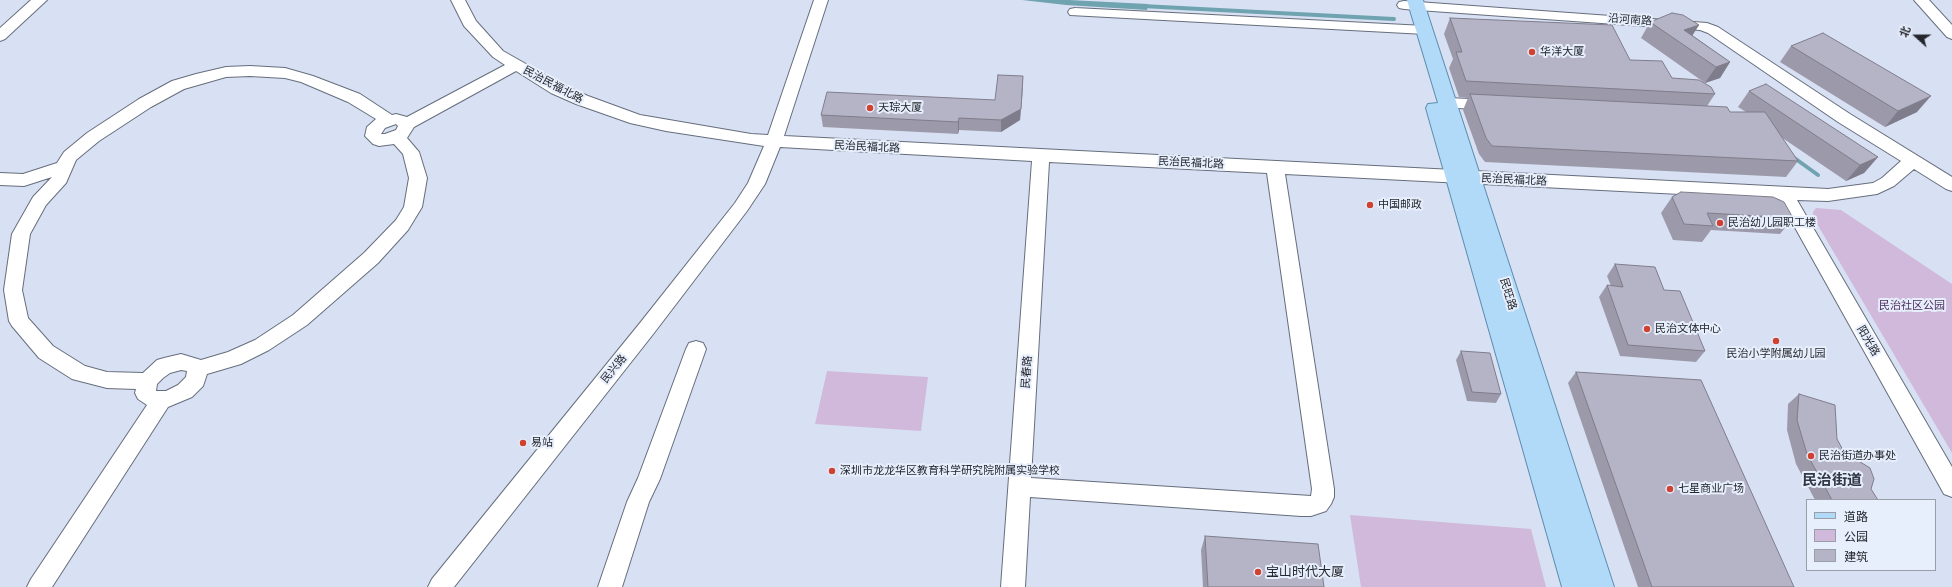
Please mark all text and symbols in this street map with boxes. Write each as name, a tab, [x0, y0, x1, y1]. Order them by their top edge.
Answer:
street label: 沿河南路	[1608, 12, 1652, 28]
north arrow	[1896, 16, 1936, 56]
text: 北	[1896, 24, 1913, 39]
place label: 华洋大厦	[1540, 45, 1584, 59]
marker: 华洋大厦	[1527, 47, 1537, 57]
street label: 民治民福北路	[521, 64, 585, 106]
place label: 天琮大厦	[878, 101, 922, 115]
marker: 天琮大厦	[865, 103, 875, 113]
street label: 民治民福北路	[834, 139, 900, 155]
street label: 民治民福北路	[1158, 155, 1224, 171]
street label: 民治民福北路	[1481, 172, 1547, 188]
place label: 中国邮政	[1378, 198, 1422, 212]
marker: 中国邮政	[1365, 200, 1375, 210]
place label: 民治幼儿园职工楼	[1728, 216, 1816, 230]
marker: 民治幼儿园职工楼	[1715, 218, 1725, 228]
street label: 民旺路	[1497, 276, 1519, 312]
park label: 民治社区公园	[1879, 299, 1945, 313]
place label: 民治文体中心	[1655, 322, 1721, 336]
street label: 阳光路	[1854, 323, 1882, 359]
marker: 民治文体中心	[1642, 324, 1652, 334]
marker: 民治小学附属幼儿园	[1771, 336, 1781, 346]
place label: 民治小学附属幼儿园	[1727, 347, 1825, 361]
street label: 民兴路	[598, 352, 630, 386]
street label: 民春路	[1019, 355, 1035, 389]
place label: 易站	[531, 436, 553, 450]
marker: 易站	[518, 438, 528, 448]
place label: 民治街道办事处	[1819, 449, 1896, 463]
marker: 民治街道办事处	[1806, 451, 1816, 461]
place label: 深圳市龙龙华区教育科学研究院附属实验学校	[840, 464, 1060, 478]
marker: 深圳市龙龙华区教育科学研究院附属实验学校	[827, 466, 837, 476]
district label: 民治街道	[1802, 472, 1862, 490]
place label: 七星商业广场	[1678, 482, 1744, 496]
marker: 七星商业广场	[1665, 484, 1675, 494]
legend	[1806, 499, 1936, 571]
text: 道路	[1844, 509, 1868, 524]
text: 公园	[1844, 529, 1868, 544]
text: 建筑	[1844, 549, 1868, 564]
place label: 宝山时代大厦	[1266, 564, 1344, 580]
marker: 宝山时代大厦	[1253, 567, 1263, 577]

